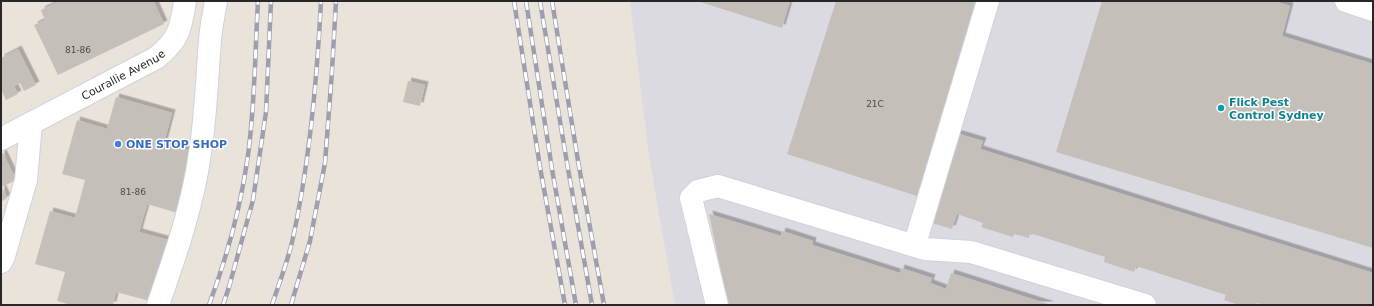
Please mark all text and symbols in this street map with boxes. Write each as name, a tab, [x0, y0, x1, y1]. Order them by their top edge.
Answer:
house number: 81-86	[65, 45, 91, 55]
street label: Courallie Avenue	[79, 47, 168, 102]
place label: Flick Pest Control Sydney	[1229, 96, 1324, 122]
house number: 21C	[866, 99, 884, 109]
marker: Flick Pest Control Sydney	[1216, 103, 1226, 113]
place label: ONE STOP SHOP	[126, 138, 227, 151]
marker: ONE STOP SHOP	[113, 139, 123, 149]
house number: 81-86	[120, 187, 146, 197]

